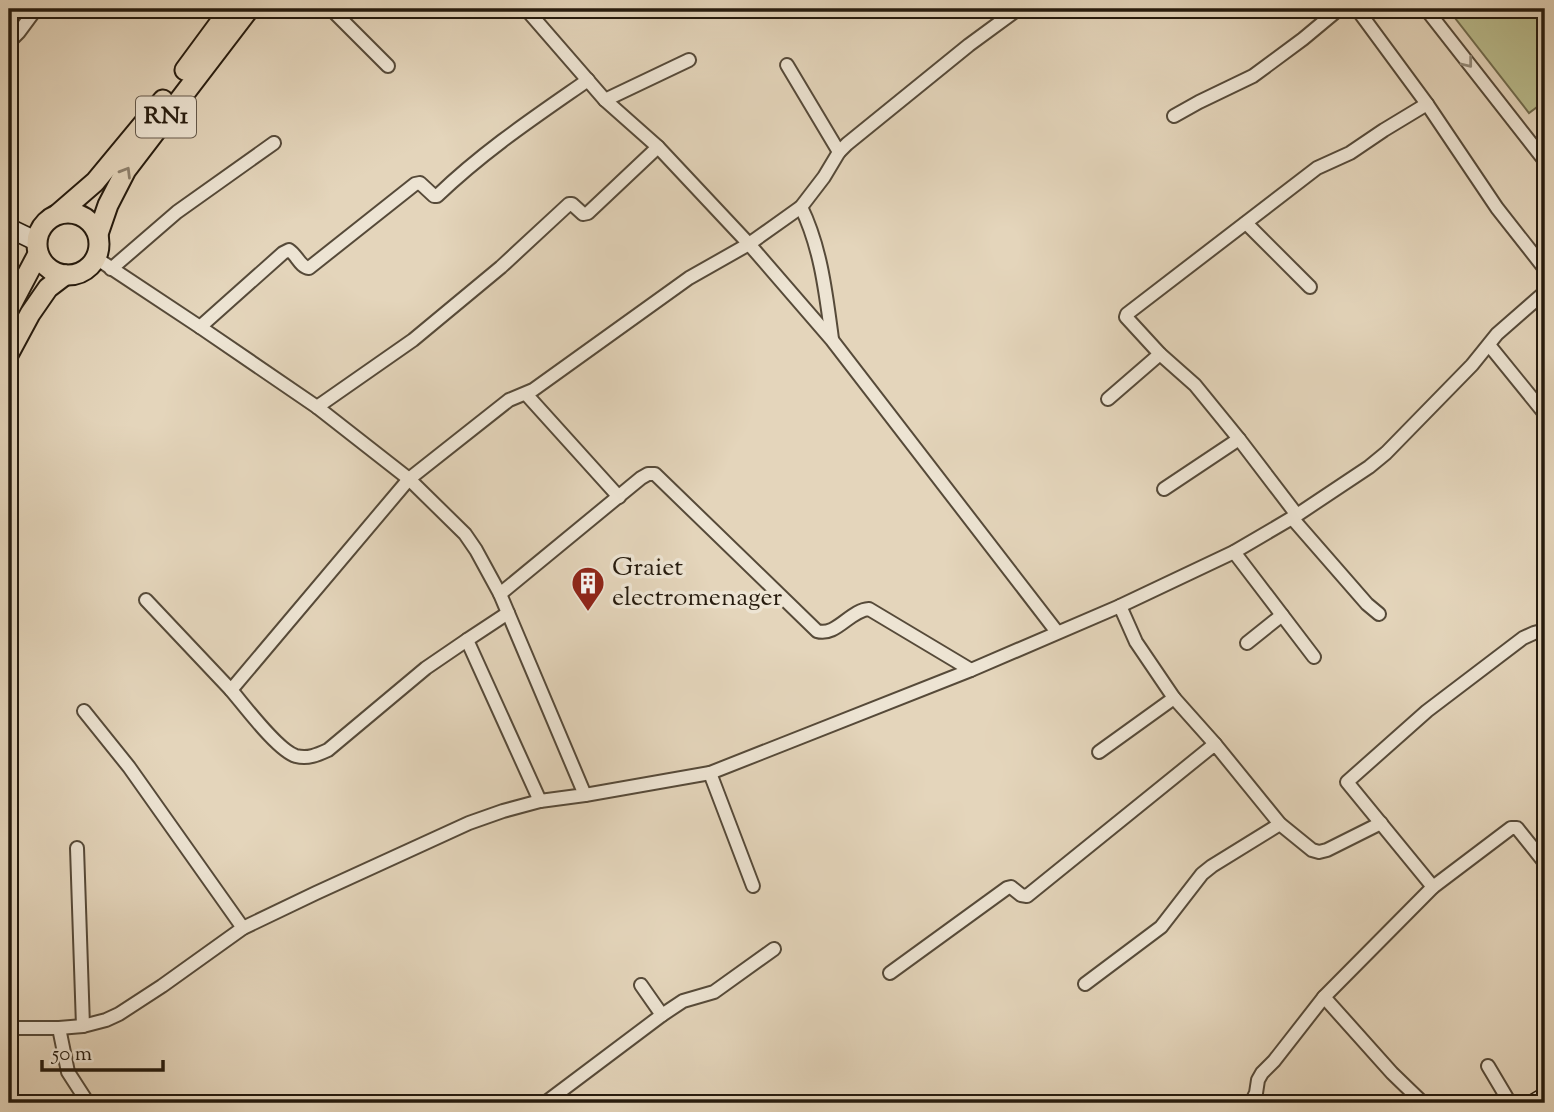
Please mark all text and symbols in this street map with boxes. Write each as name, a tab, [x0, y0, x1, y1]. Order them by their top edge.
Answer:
one-way arrow	[1460, 54, 1472, 67]
road number: RN1	[136, 96, 196, 138]
one-way arrow	[117, 167, 130, 180]
place label: Graiet electromenager	[612, 550, 783, 617]
building icon: Graiet electromenager	[569, 564, 607, 613]
scale bar	[42, 1028, 163, 1072]
text: 50 m	[51, 1040, 92, 1070]

